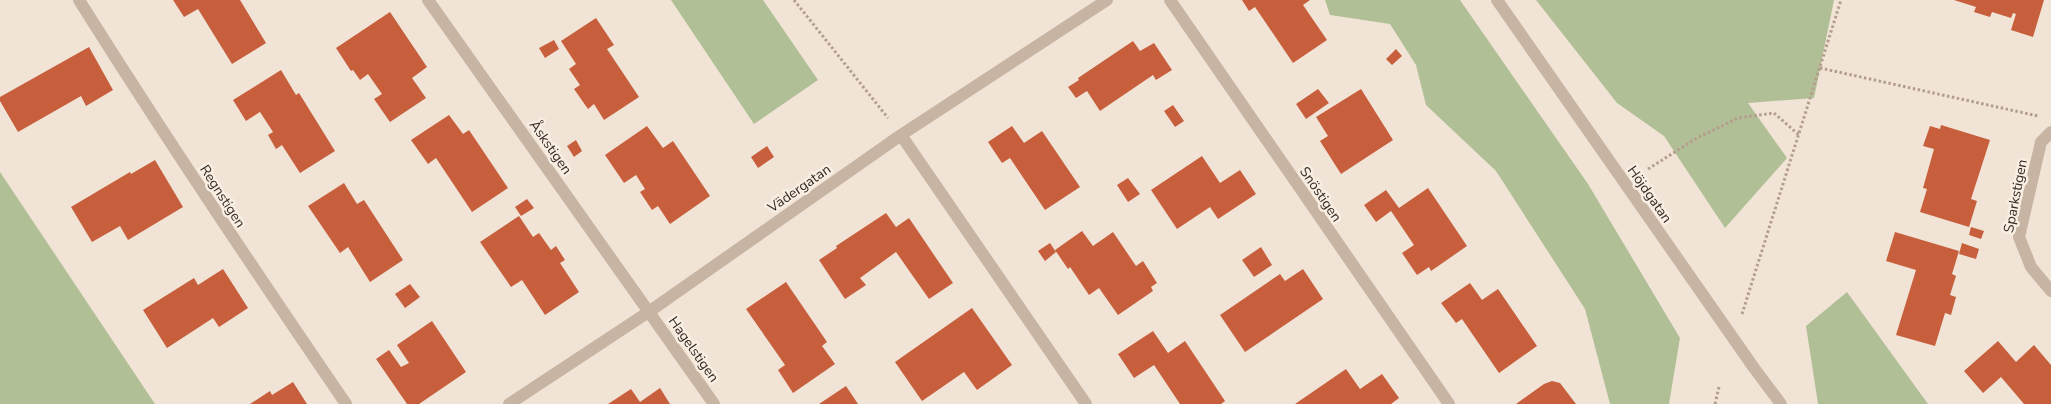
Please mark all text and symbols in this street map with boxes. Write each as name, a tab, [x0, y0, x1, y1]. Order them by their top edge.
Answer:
street label: Åskstigen	[525, 116, 576, 178]
street label: Sparkstigen	[1999, 158, 2032, 234]
street label: Vädergatan	[763, 160, 835, 218]
street label: Regnstigen	[195, 161, 250, 231]
street label: Höjdgatan	[1623, 162, 1676, 227]
street label: Snöstigen	[1295, 163, 1346, 226]
street label: Hagelstigen	[664, 313, 723, 386]

